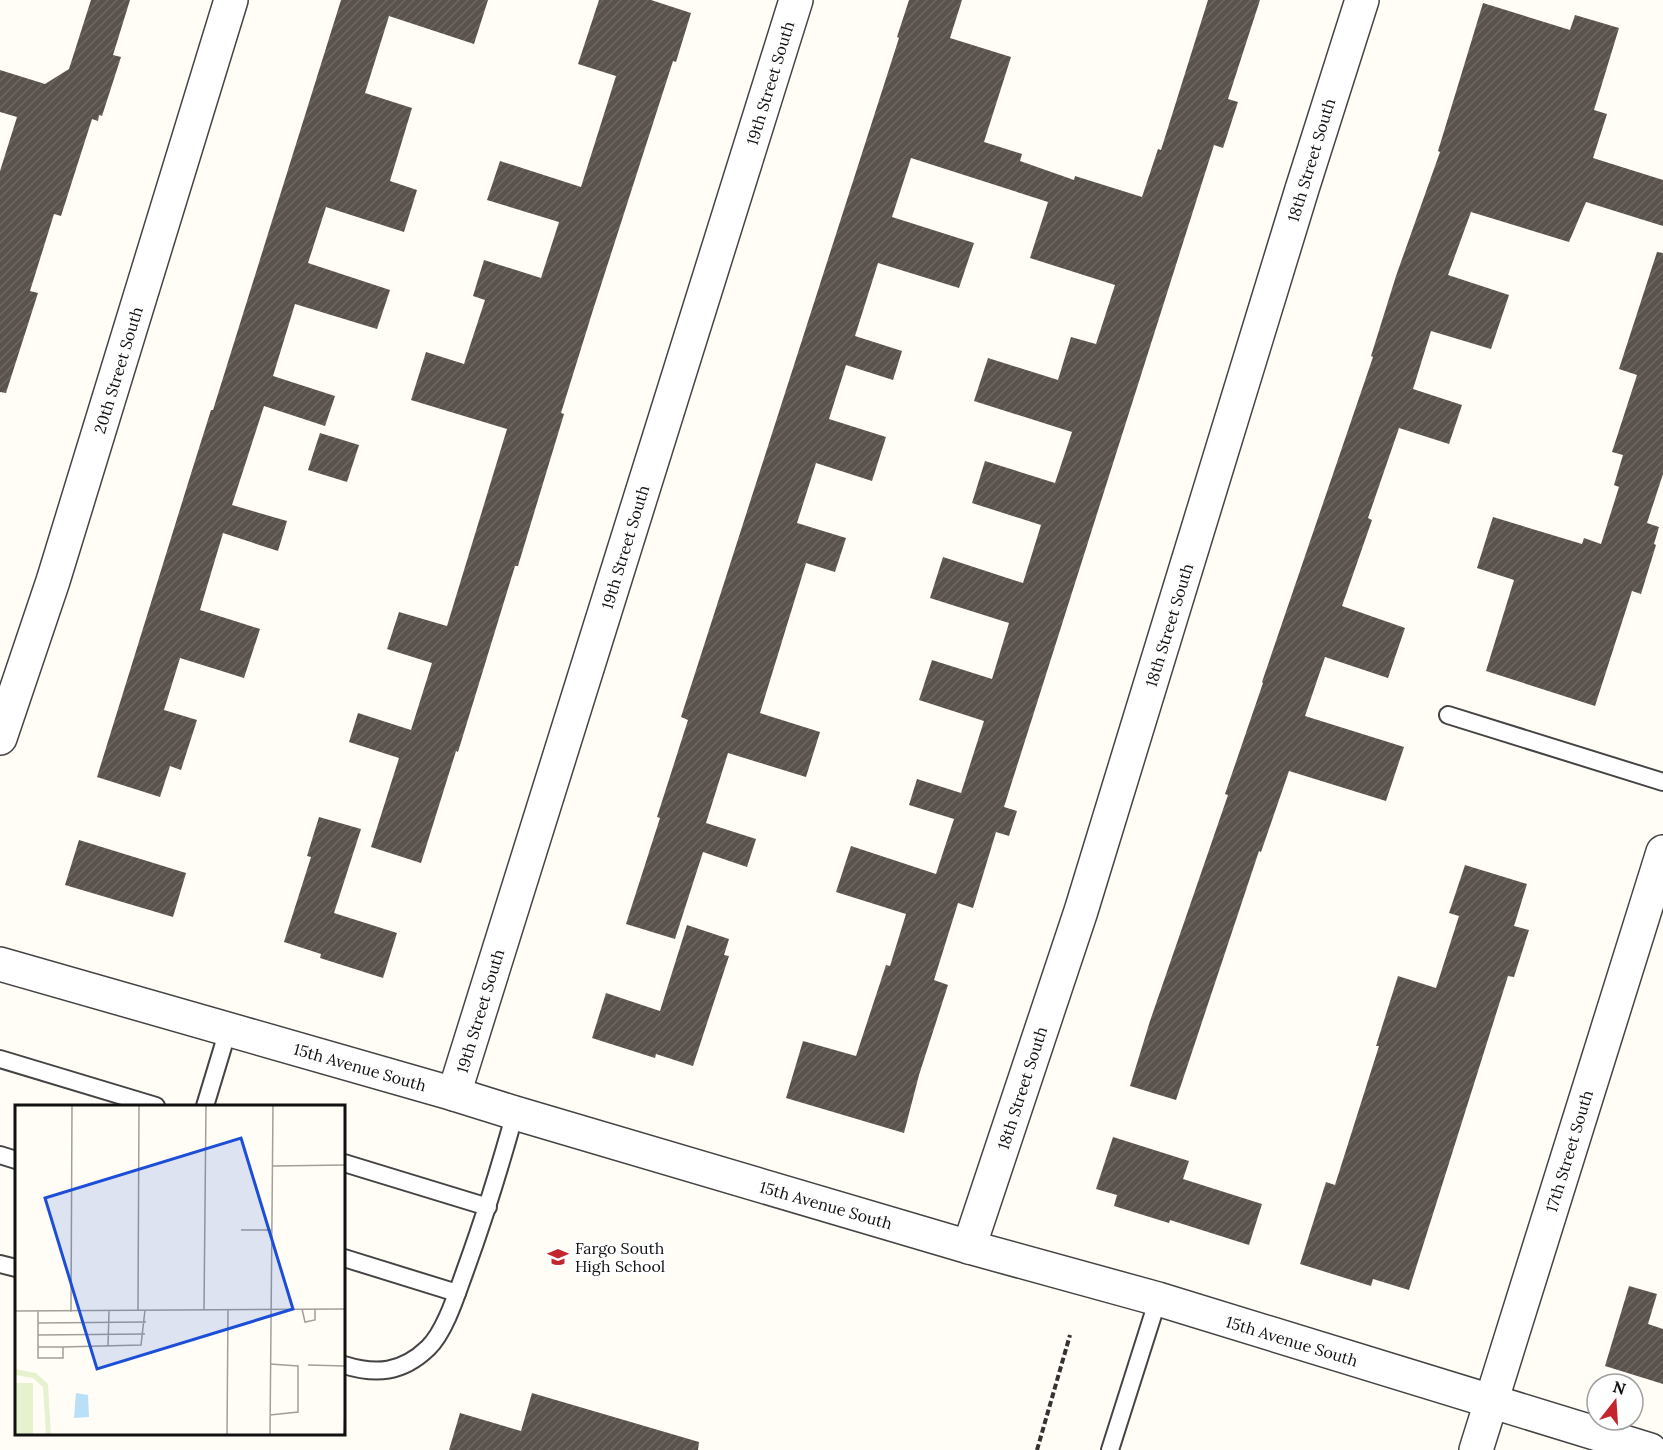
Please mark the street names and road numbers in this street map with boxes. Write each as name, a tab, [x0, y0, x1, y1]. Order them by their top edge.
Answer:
street label: 19th Street South	[742, 18, 798, 147]
street label: 18th Street South	[1283, 95, 1339, 224]
street label: 20th Street South	[89, 304, 147, 436]
street label: 19th Street South	[597, 482, 653, 611]
street label: 18th Street South	[1141, 560, 1197, 689]
street label: 19th Street South	[452, 946, 508, 1075]
street label: 18th Street South	[993, 1024, 1051, 1152]
street label: 15th Avenue South	[291, 1039, 429, 1096]
street label: 17th Street South	[1541, 1087, 1597, 1214]
street label: 15th Avenue South	[757, 1177, 895, 1234]
street label: 15th Avenue South	[1224, 1311, 1361, 1371]

